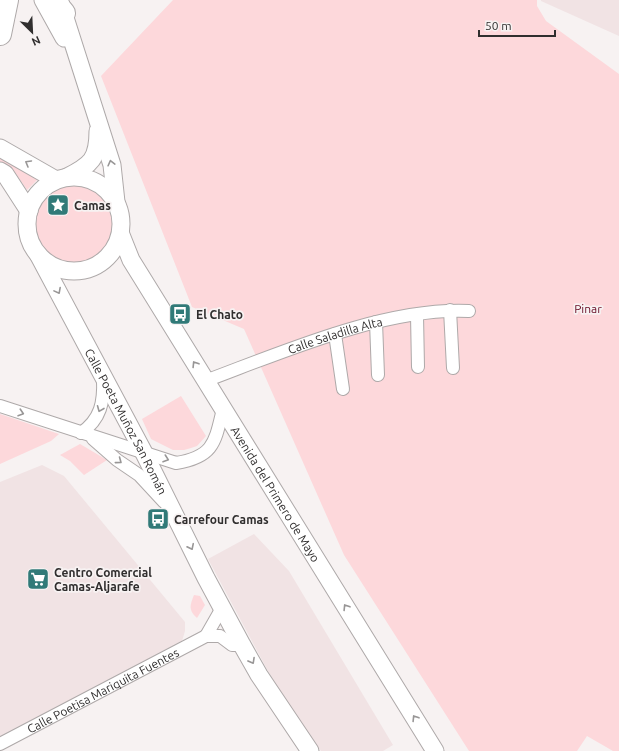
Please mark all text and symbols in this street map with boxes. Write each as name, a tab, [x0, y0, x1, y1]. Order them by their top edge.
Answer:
north arrow	[12, 12, 52, 52]
scale bar	[479, 12, 555, 38]
text: 50 m	[485, 19, 512, 32]
text: N	[30, 34, 42, 48]
one-way arrow	[108, 160, 116, 166]
one-way arrow	[25, 161, 32, 168]
place icon: Camas	[45, 192, 71, 218]
place label: Camas	[74, 199, 111, 212]
one-way arrow	[53, 287, 60, 294]
bus stop icon: El Chato	[167, 301, 193, 327]
park label: Pinar	[574, 302, 602, 315]
place label: El Chato	[196, 308, 243, 321]
street label: Calle Saladilla Alta	[286, 314, 383, 356]
street label: Calle Poeta Muñoz San Román	[83, 346, 170, 496]
one-way arrow	[192, 361, 199, 368]
one-way arrow	[96, 405, 104, 412]
one-way arrow	[18, 408, 25, 417]
street label: Avenida del Primero de Mayo	[229, 424, 323, 564]
one-way arrow	[163, 455, 170, 463]
one-way arrow	[114, 456, 121, 463]
bus stop icon: Carrefour Camas	[145, 506, 171, 532]
place label: Carrefour Camas	[174, 513, 269, 526]
one-way arrow	[186, 542, 193, 550]
supermarket icon: Centro Comercial Camas-Aljarafe	[25, 566, 51, 592]
place label: Centro Comercial Camas-Aljarafe	[54, 566, 152, 593]
one-way arrow	[344, 604, 351, 611]
street label: Calle Poetisa Mariquita Fuentes	[25, 645, 181, 735]
one-way arrow	[247, 657, 254, 664]
one-way arrow	[412, 715, 419, 722]

